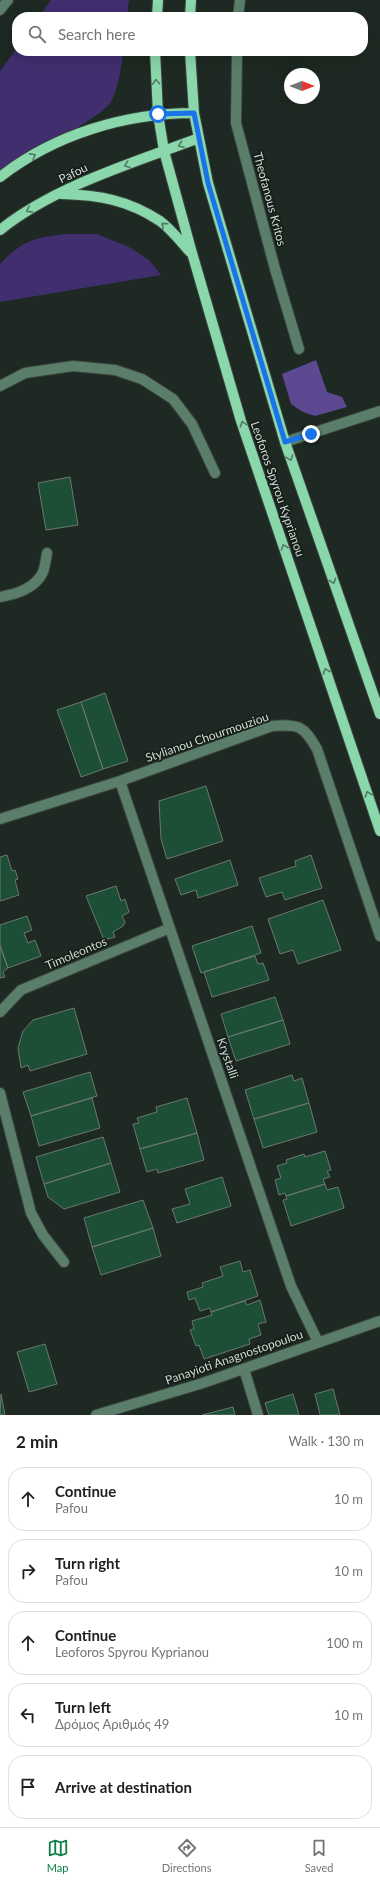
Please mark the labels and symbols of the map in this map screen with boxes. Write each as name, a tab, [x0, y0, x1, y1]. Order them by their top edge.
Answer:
north arrow	[284, 68, 320, 104]
one-way arrow	[151, 79, 160, 85]
route start	[149, 105, 167, 123]
one-way arrow	[178, 140, 185, 148]
street label: Theofanous Kritos	[250, 150, 290, 248]
one-way arrow	[29, 153, 36, 160]
street label: Pafou	[56, 160, 90, 186]
one-way arrow	[124, 160, 131, 168]
one-way arrow	[26, 205, 34, 213]
one-way arrow	[162, 223, 169, 230]
street label: Leoforos Spyrou Kyprianou	[248, 419, 308, 559]
one-way arrow	[239, 421, 247, 428]
route end	[302, 425, 320, 443]
one-way arrow	[286, 454, 294, 461]
one-way arrow	[280, 544, 289, 551]
one-way arrow	[329, 577, 337, 584]
one-way arrow	[322, 667, 331, 674]
street label: Stylianou Chourmouziou	[143, 709, 271, 765]
one-way arrow	[364, 790, 372, 797]
street label: Timoleontos	[43, 933, 109, 973]
street label: Krystalli	[214, 1036, 242, 1081]
street label: Panayioti Anagnostopoulou	[163, 1326, 305, 1388]

